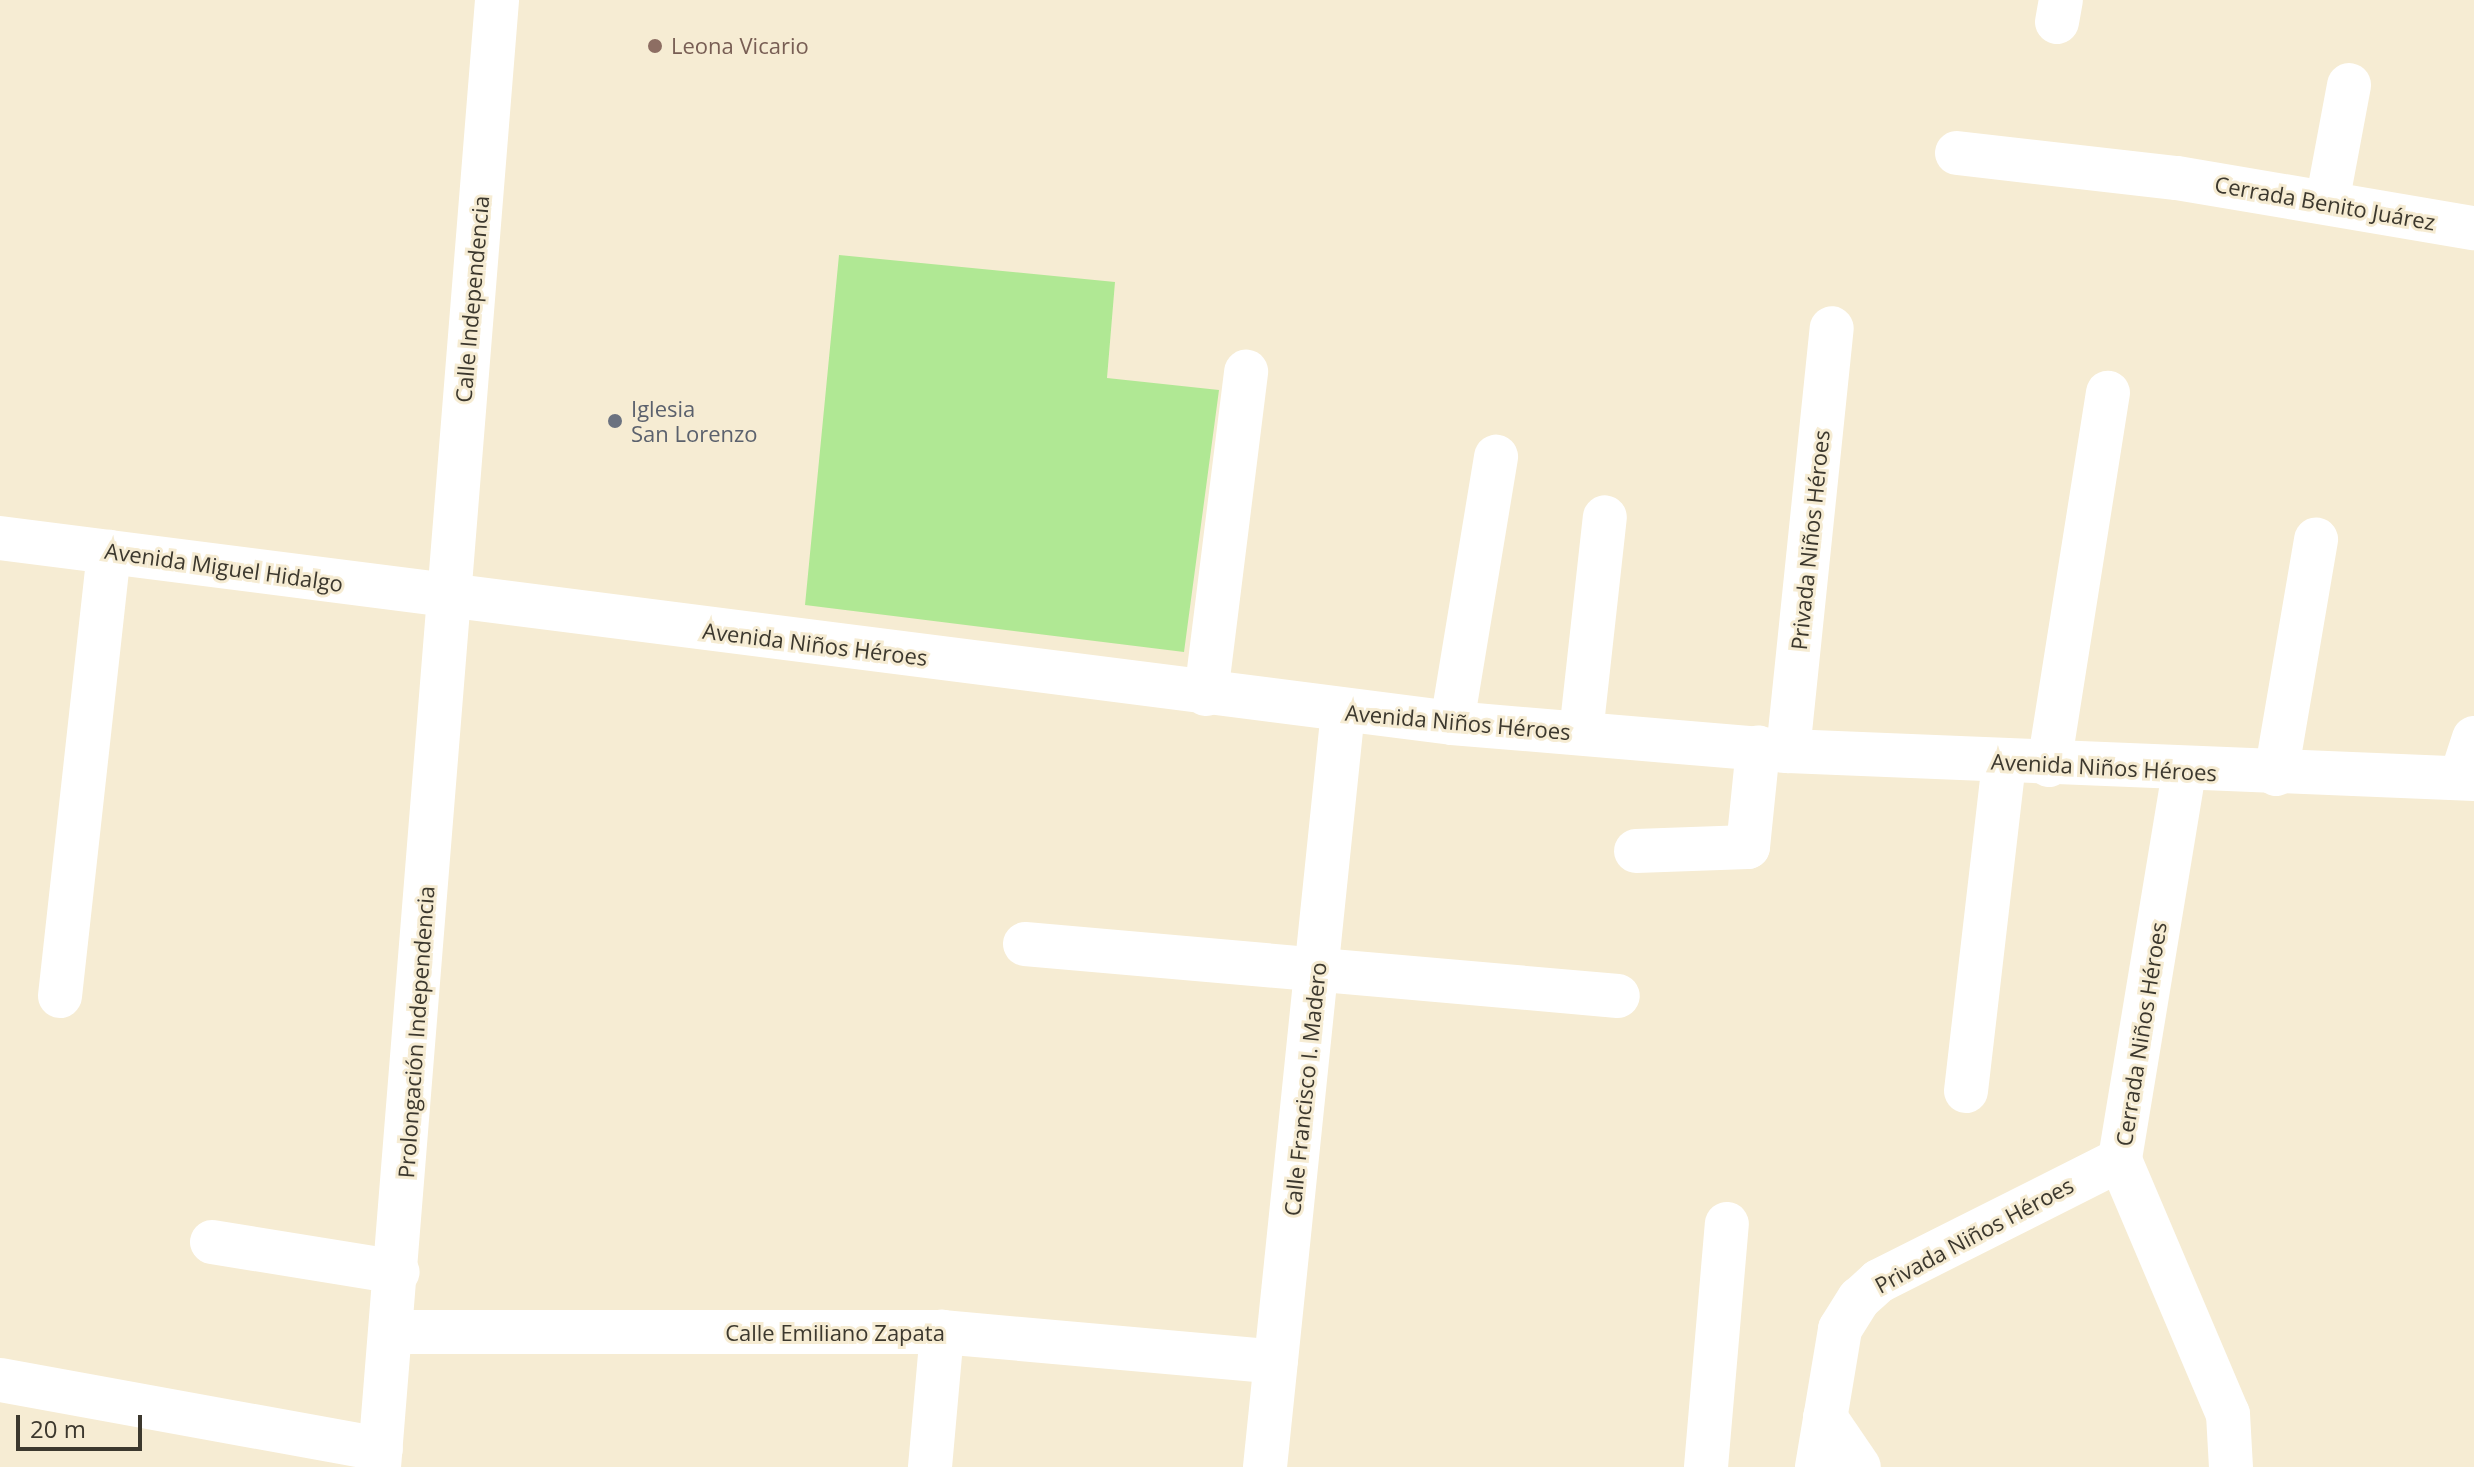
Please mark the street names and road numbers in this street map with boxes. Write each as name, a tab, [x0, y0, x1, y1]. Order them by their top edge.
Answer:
street label: Cerrada Benito Juárez	[2213, 171, 2437, 235]
street label: Calle Independencia	[450, 194, 494, 404]
street label: Privada Niños Héroes	[1785, 429, 1835, 651]
street label: Avenida Miguel Hidalgo	[103, 537, 345, 597]
street label: Avenida Niños Héroes	[701, 617, 929, 671]
street label: Avenida Niños Héroes	[1344, 699, 1572, 745]
street label: Avenida Niños Héroes	[1990, 748, 2218, 786]
street label: Prolongación Independencia	[393, 885, 439, 1179]
street label: Cerrada Niños Héroes	[2110, 920, 2172, 1148]
street label: Calle Francisco I. Madero	[1279, 961, 1331, 1217]
street label: Privada Niños Héroes	[1870, 1171, 2078, 1299]
street label: Calle Emiliano Zapata	[725, 1320, 945, 1346]

